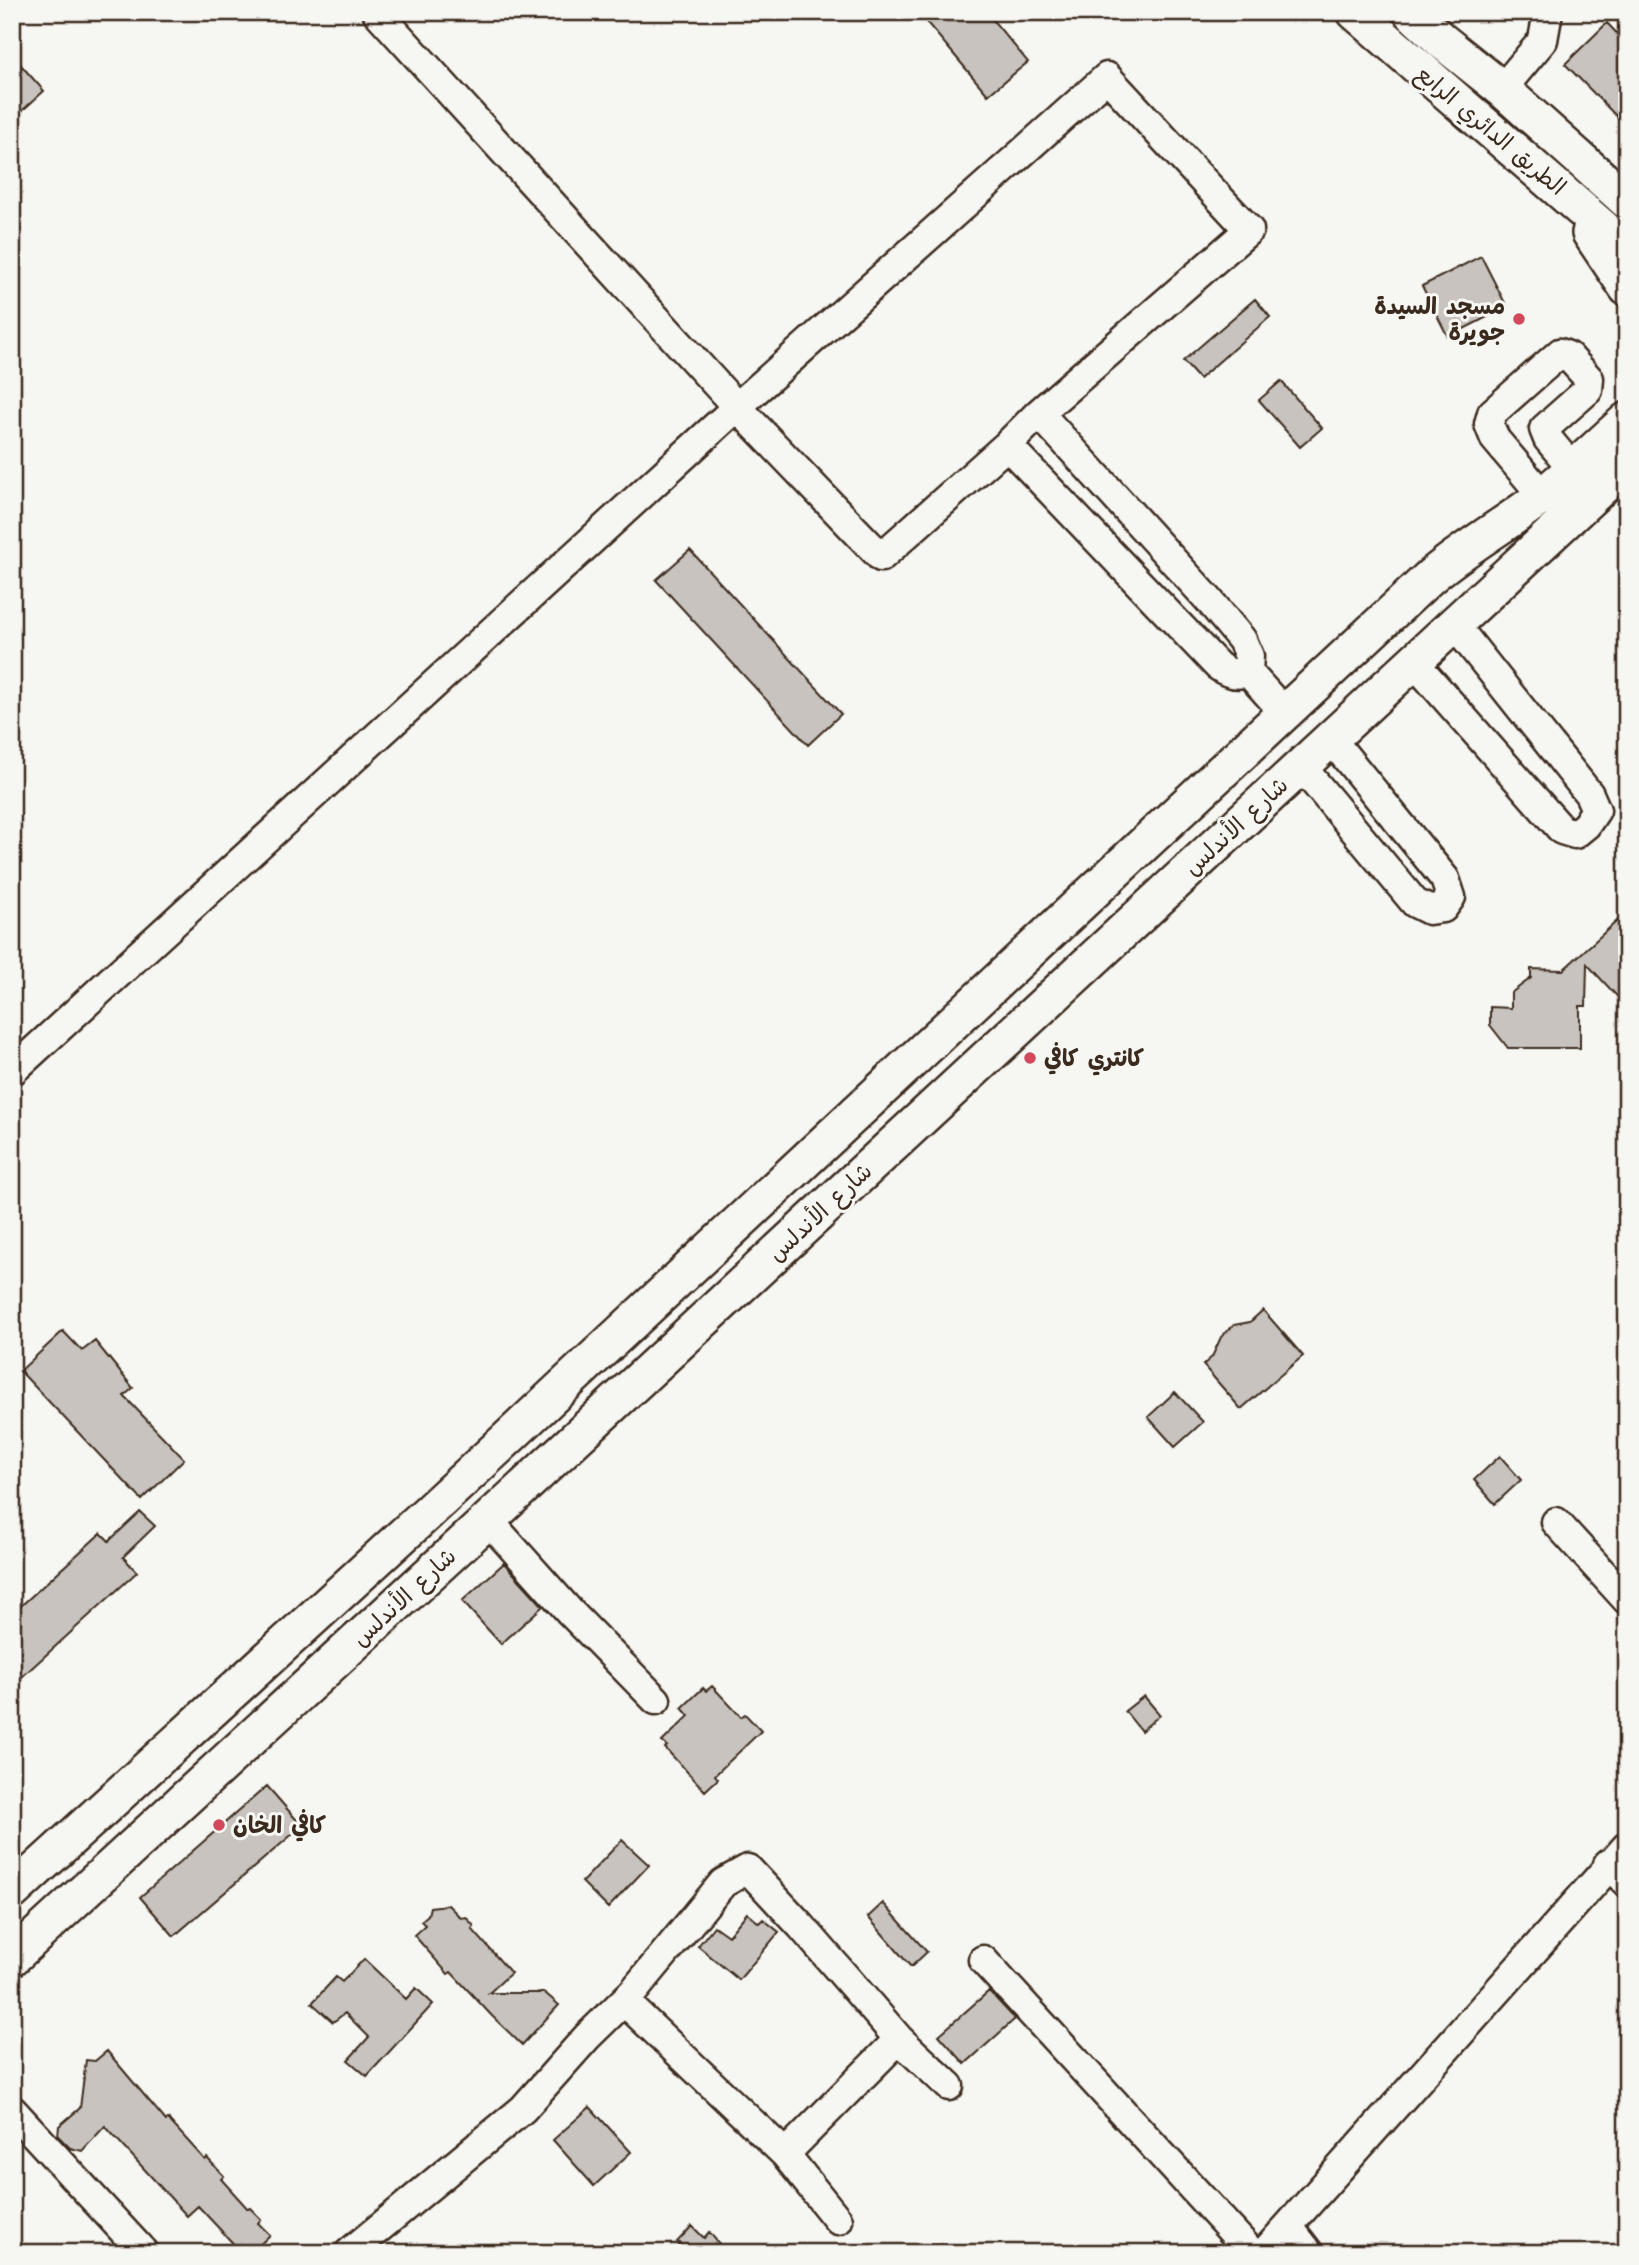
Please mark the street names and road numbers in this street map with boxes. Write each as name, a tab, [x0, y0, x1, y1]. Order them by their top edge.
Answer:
street label: الطريق الدائري الرابع	[1408, 58, 1572, 203]
street label: شارع الأندلس	[1177, 769, 1296, 883]
street label: شارع الأندلس	[761, 1155, 880, 1269]
street label: شارع الأندلس	[345, 1540, 464, 1654]

